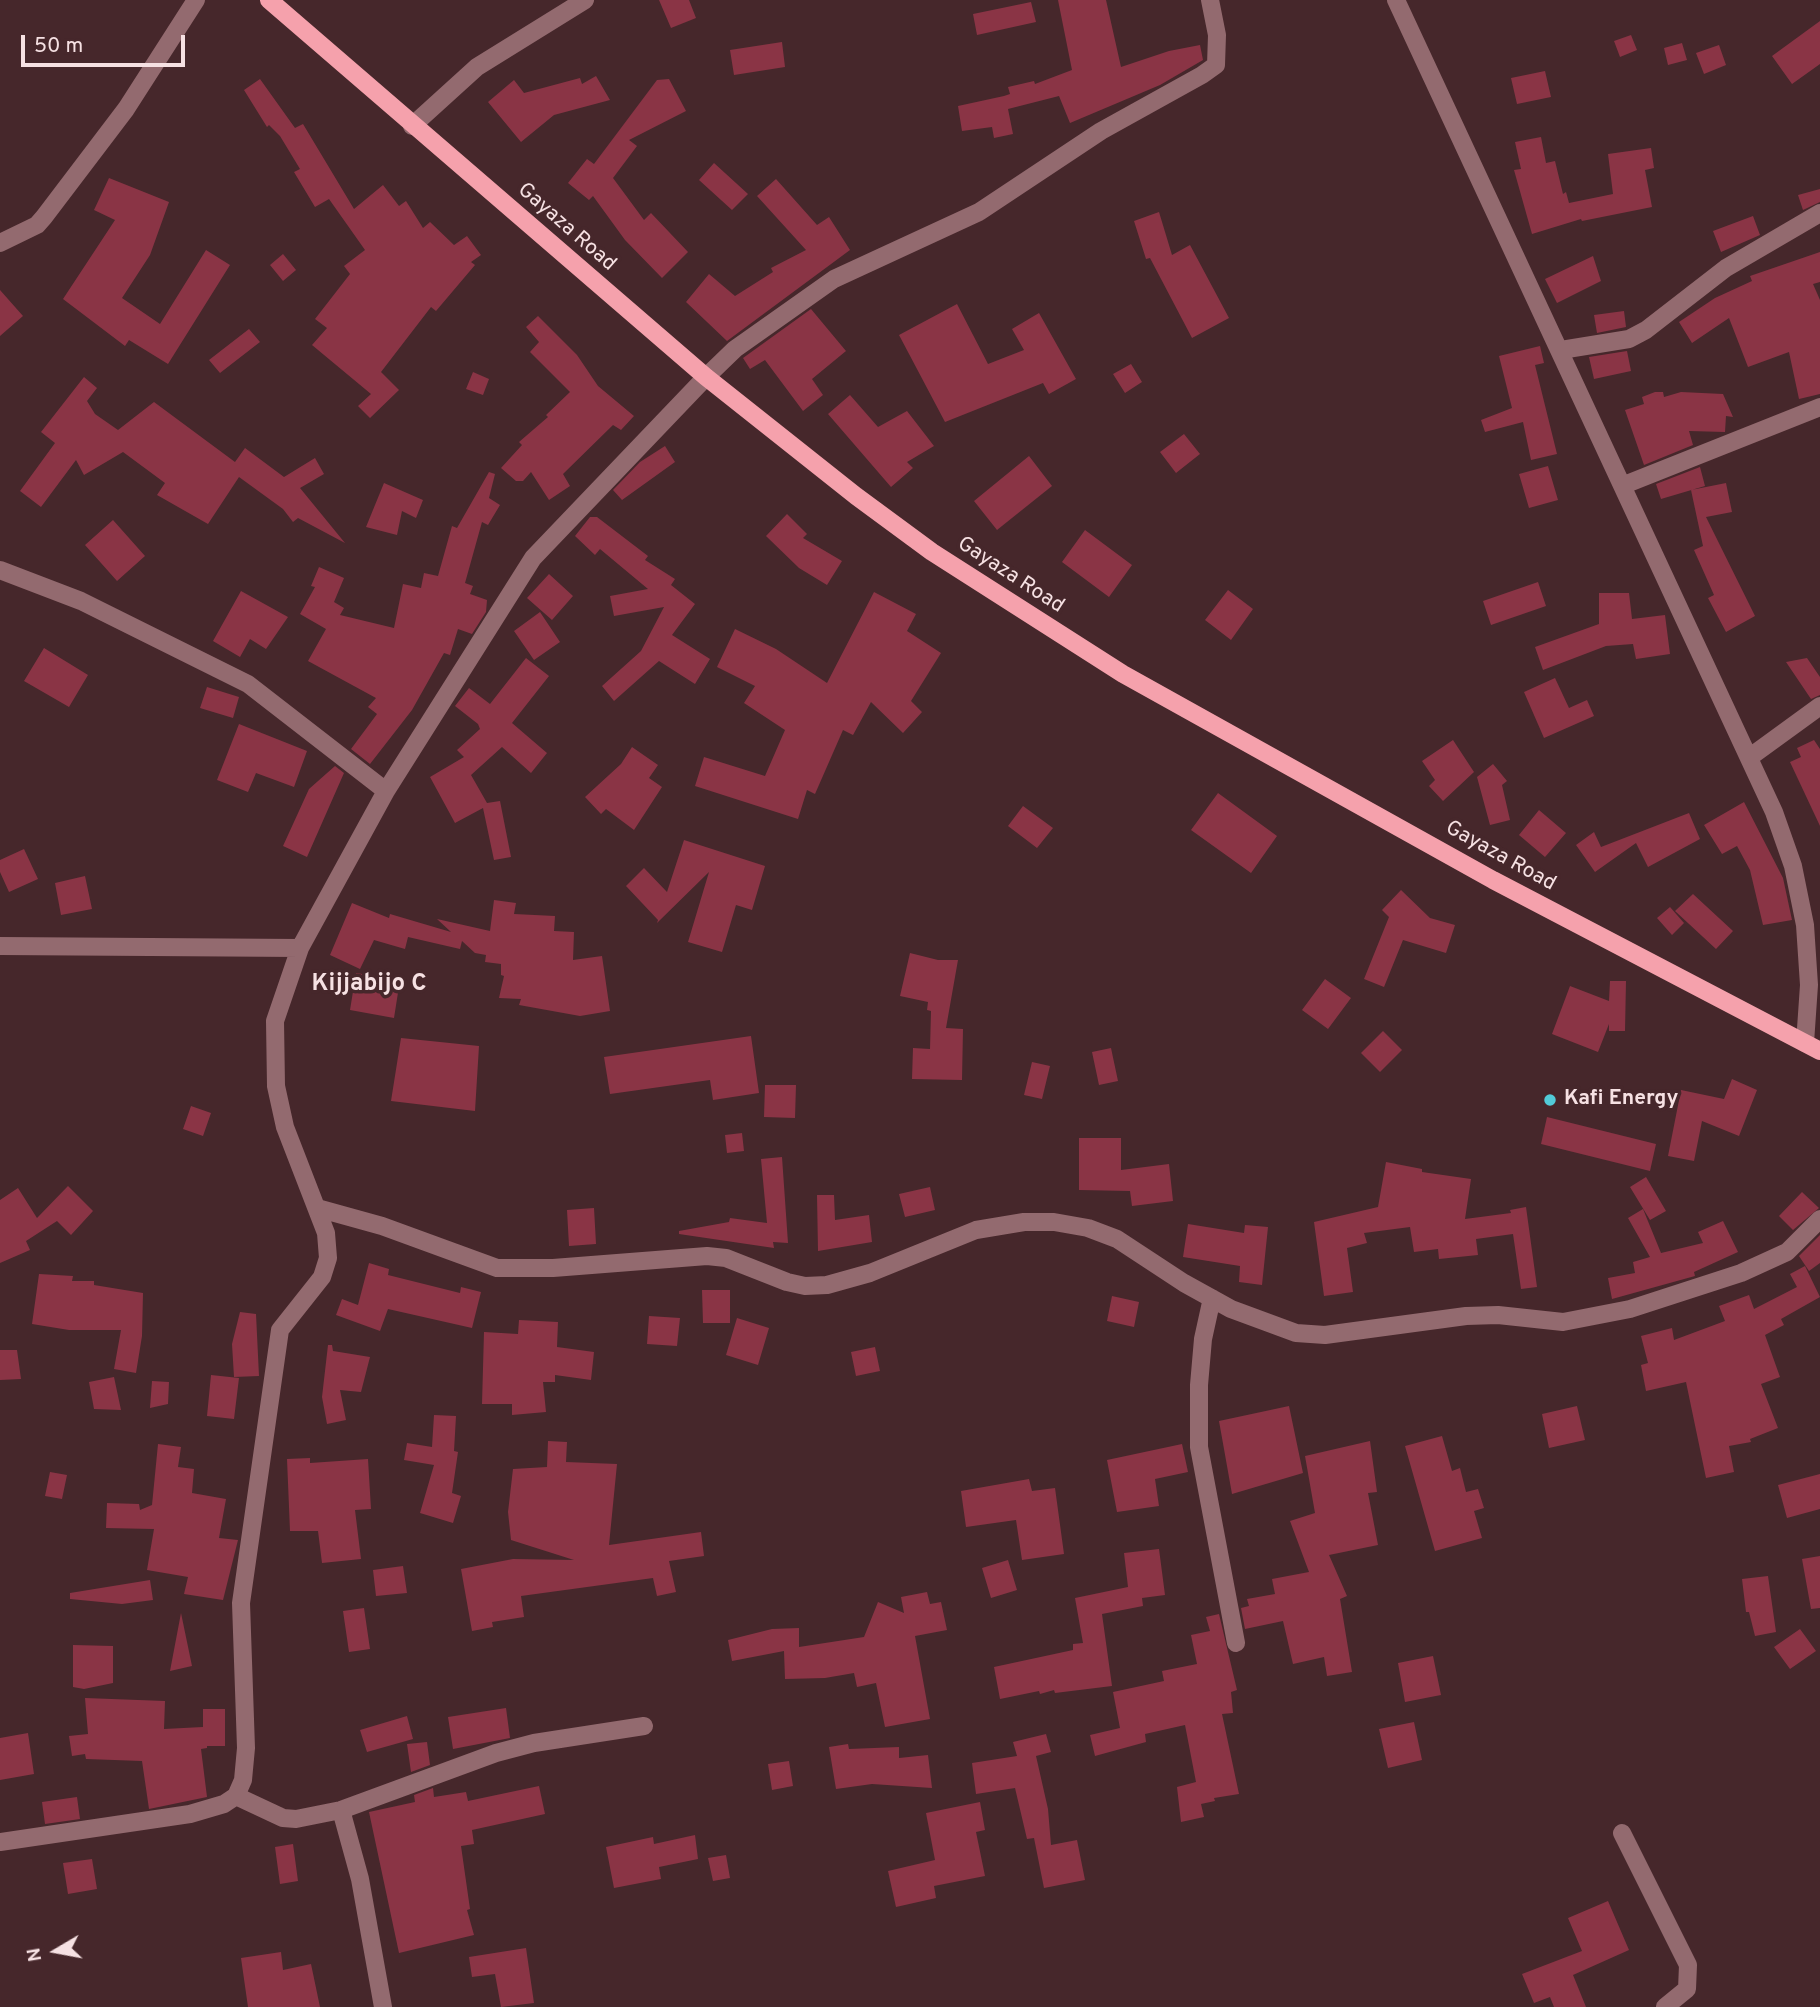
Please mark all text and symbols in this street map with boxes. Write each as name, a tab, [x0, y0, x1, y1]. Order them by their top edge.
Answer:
scale bar	[24, 21, 189, 65]
text: 50 m	[34, 33, 83, 60]
street label: Gayaza Road	[512, 178, 620, 278]
street label: Gayaza Road	[952, 532, 1068, 620]
street label: Gayaza Road	[1440, 816, 1560, 898]
district label: Kijjabijo C	[312, 971, 426, 999]
place label: Kafi Energy	[1564, 1087, 1678, 1113]
marker: Kafi Energy	[1542, 1092, 1558, 1108]
north arrow	[21, 1916, 91, 1986]
text: N	[22, 1946, 48, 1963]

